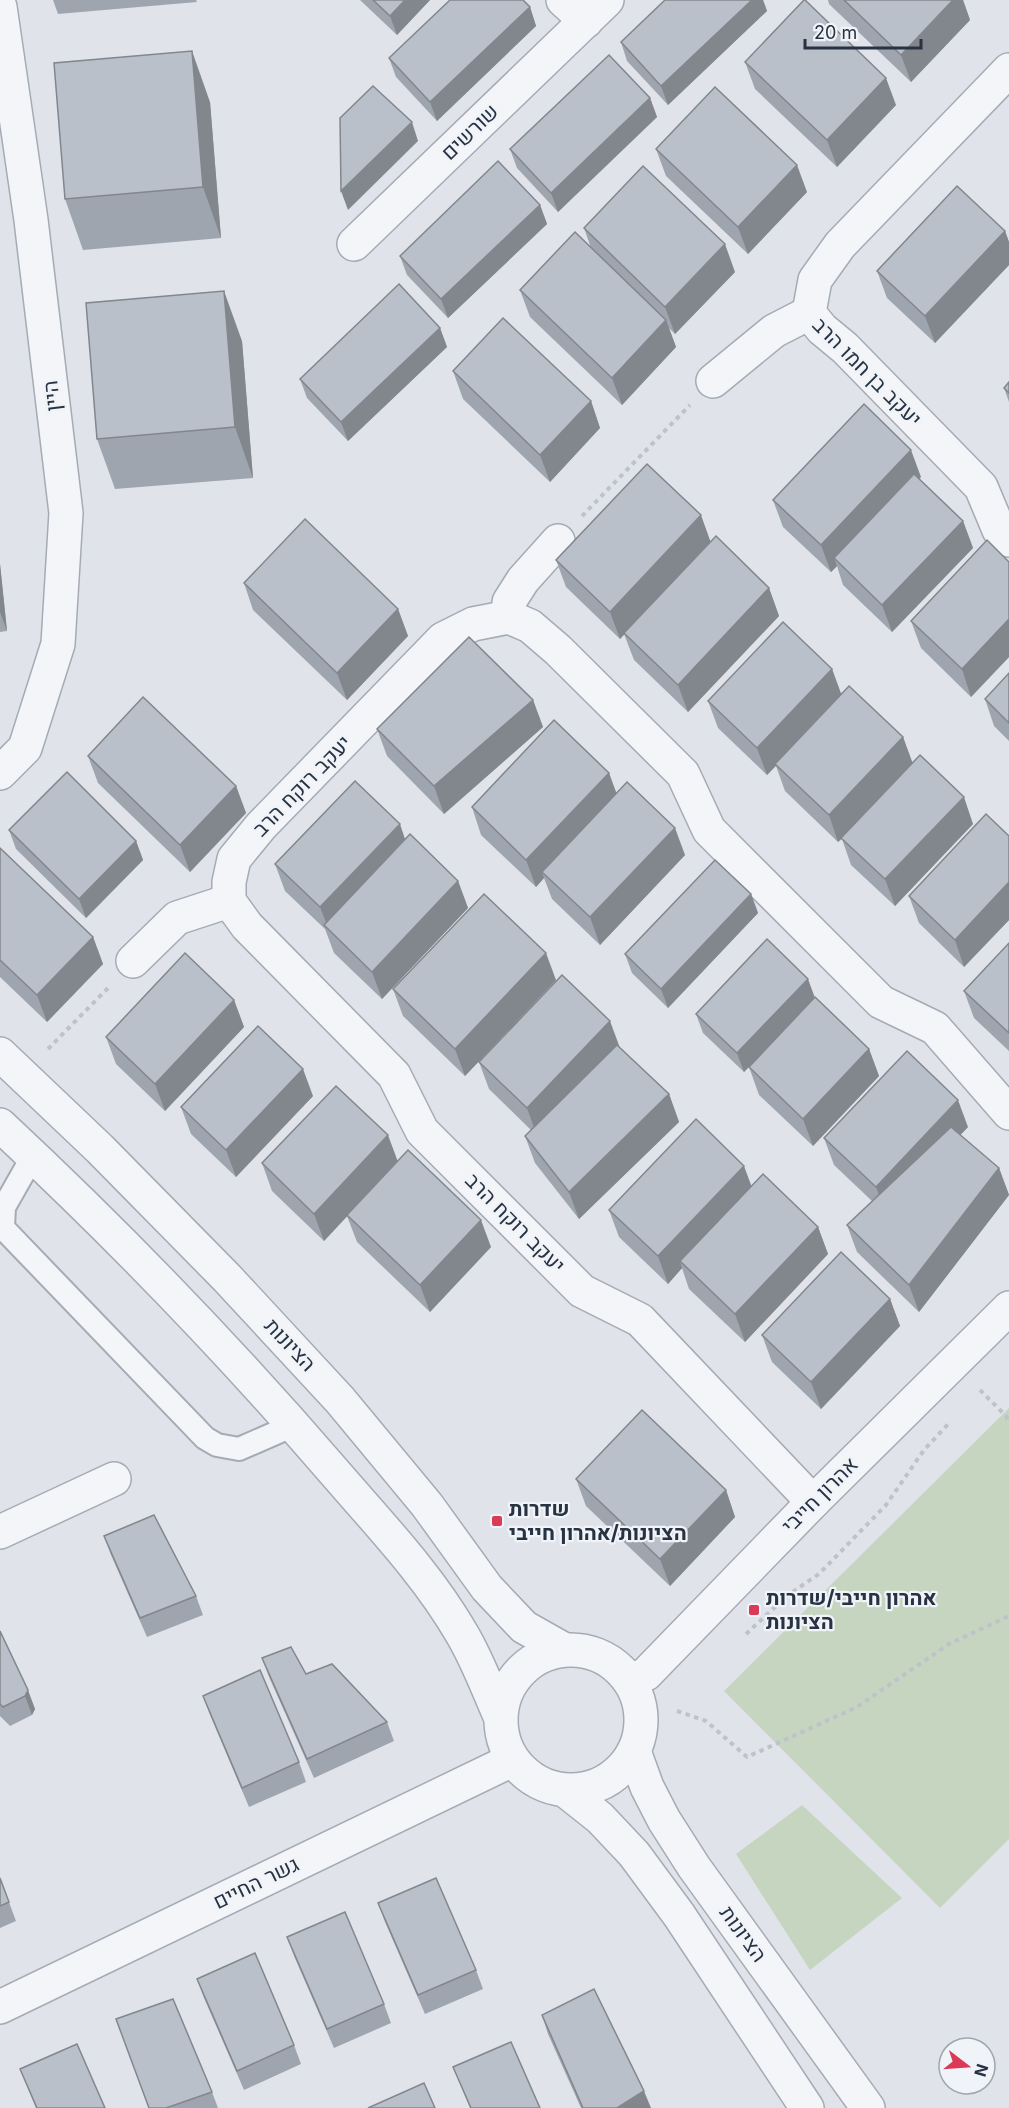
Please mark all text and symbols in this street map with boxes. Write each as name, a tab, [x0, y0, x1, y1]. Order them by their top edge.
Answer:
scale bar	[805, 12, 920, 50]
text: 20 m	[814, 22, 857, 43]
street label: שורשים	[436, 98, 503, 165]
street label: יעקב בן חמו הרב	[808, 312, 927, 431]
street label: היין	[37, 379, 66, 413]
street label: יעקב רוקח הרב	[247, 730, 356, 841]
street label: יעקב רוקח הרב	[460, 1168, 570, 1278]
street label: הציונות	[260, 1313, 321, 1376]
street label: אהרון חייבי	[776, 1451, 863, 1538]
place label: שדרות הציונות/אהרון חייבי	[509, 1496, 687, 1545]
marker: שדרות הציונות/אהרון חייבי	[490, 1514, 504, 1528]
place label: אהרון חייבי/שדרות הציונות	[766, 1585, 937, 1634]
marker: אהרון חייבי/שדרות הציונות	[747, 1603, 761, 1617]
street label: גשר החיים	[209, 1851, 303, 1914]
street label: הציונות	[715, 1901, 772, 1967]
north arrow	[937, 2036, 997, 2096]
text: N	[970, 2062, 993, 2079]

